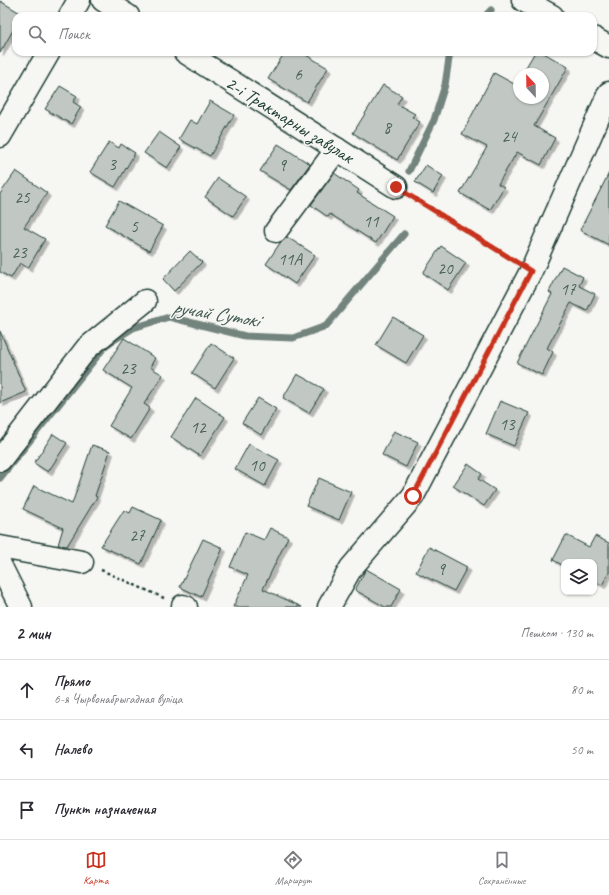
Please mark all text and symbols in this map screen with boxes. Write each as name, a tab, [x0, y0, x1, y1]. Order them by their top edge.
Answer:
search box	[12, 12, 597, 56]
icon: search	[26, 23, 48, 45]
text: Поиск	[58, 25, 90, 44]
house number: 6	[294, 64, 303, 85]
north arrow	[513, 68, 549, 104]
street label: 2-і Трактарны завулак	[221, 71, 360, 170]
house number: 8	[383, 117, 393, 138]
house number: 24	[501, 126, 519, 147]
house number: 3	[108, 154, 117, 175]
house number: 9	[278, 155, 287, 176]
route end	[387, 178, 405, 196]
house number: 25	[14, 187, 31, 208]
house number: 11	[363, 211, 380, 232]
house number: 5	[130, 216, 139, 237]
house number: 23	[11, 242, 28, 263]
house number: 11А	[278, 249, 303, 270]
house number: 20	[437, 258, 454, 279]
house number: 17	[560, 279, 577, 300]
water label: ручай Сутокі	[170, 294, 266, 333]
house number: 23	[120, 358, 137, 379]
house number: 13	[499, 414, 516, 435]
house number: 12	[190, 417, 207, 438]
house number: 10	[249, 455, 266, 476]
route start	[404, 487, 422, 505]
house number: 27	[129, 525, 146, 546]
house number: 9	[437, 559, 446, 580]
map controls	[561, 559, 597, 595]
button: layers	[561, 559, 597, 595]
text: 2 мин	[16, 623, 51, 644]
text: Пешком · 130 m	[520, 625, 593, 641]
text: Прямо	[54, 672, 90, 691]
icon: ahead	[16, 679, 38, 701]
text: 80 m	[571, 682, 593, 698]
text: 6-я Чырвонабрыгадная вуліца	[54, 691, 183, 707]
icon: left	[16, 739, 38, 761]
text: Налево	[54, 740, 92, 759]
text: 50 m	[571, 742, 593, 758]
icon: arrive	[16, 799, 38, 821]
text: Пункт назначения	[54, 800, 156, 819]
tab: Карта	[83, 849, 108, 887]
tab: Маршрут	[275, 849, 311, 887]
tab: Сохранённые	[478, 849, 526, 887]

